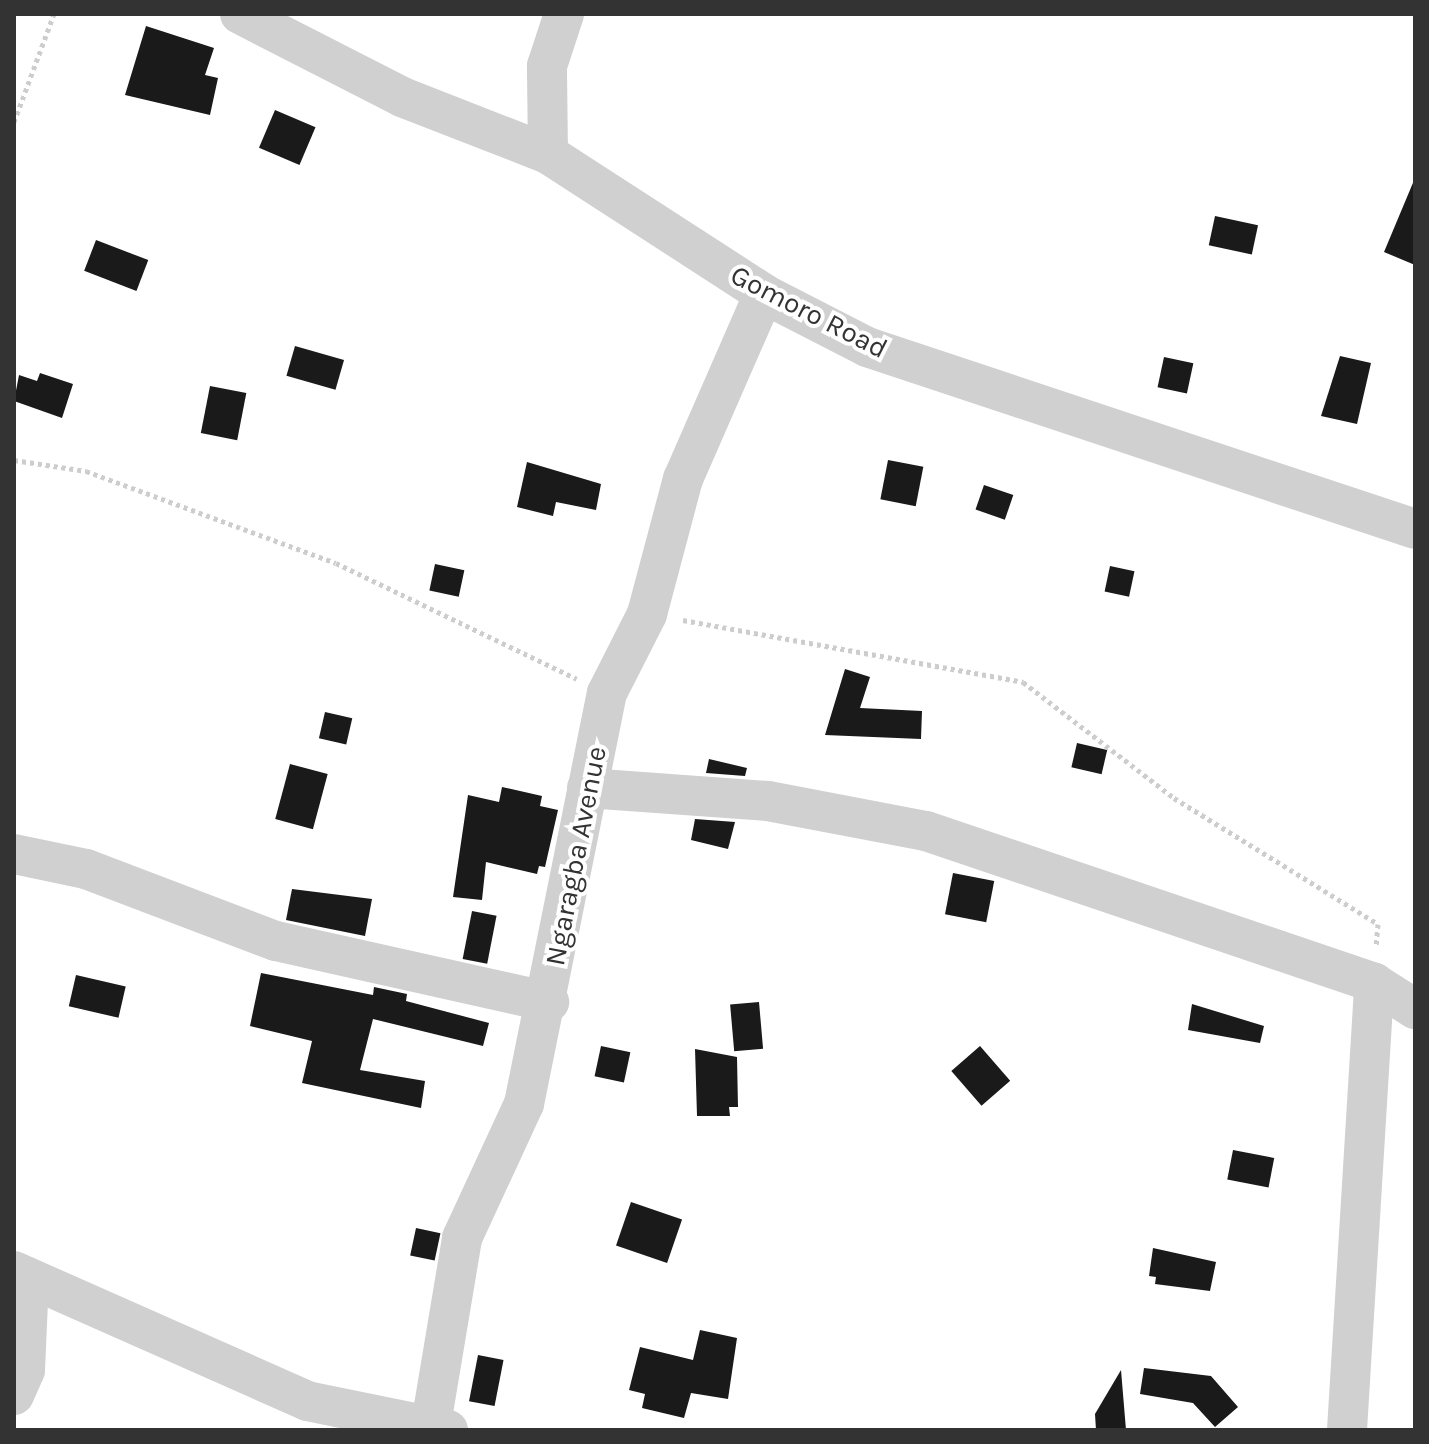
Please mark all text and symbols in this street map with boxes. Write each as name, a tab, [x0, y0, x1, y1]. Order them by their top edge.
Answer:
street label: Gomoro Road	[725, 258, 893, 366]
street label: Ngaragba Avenue	[538, 744, 614, 968]

